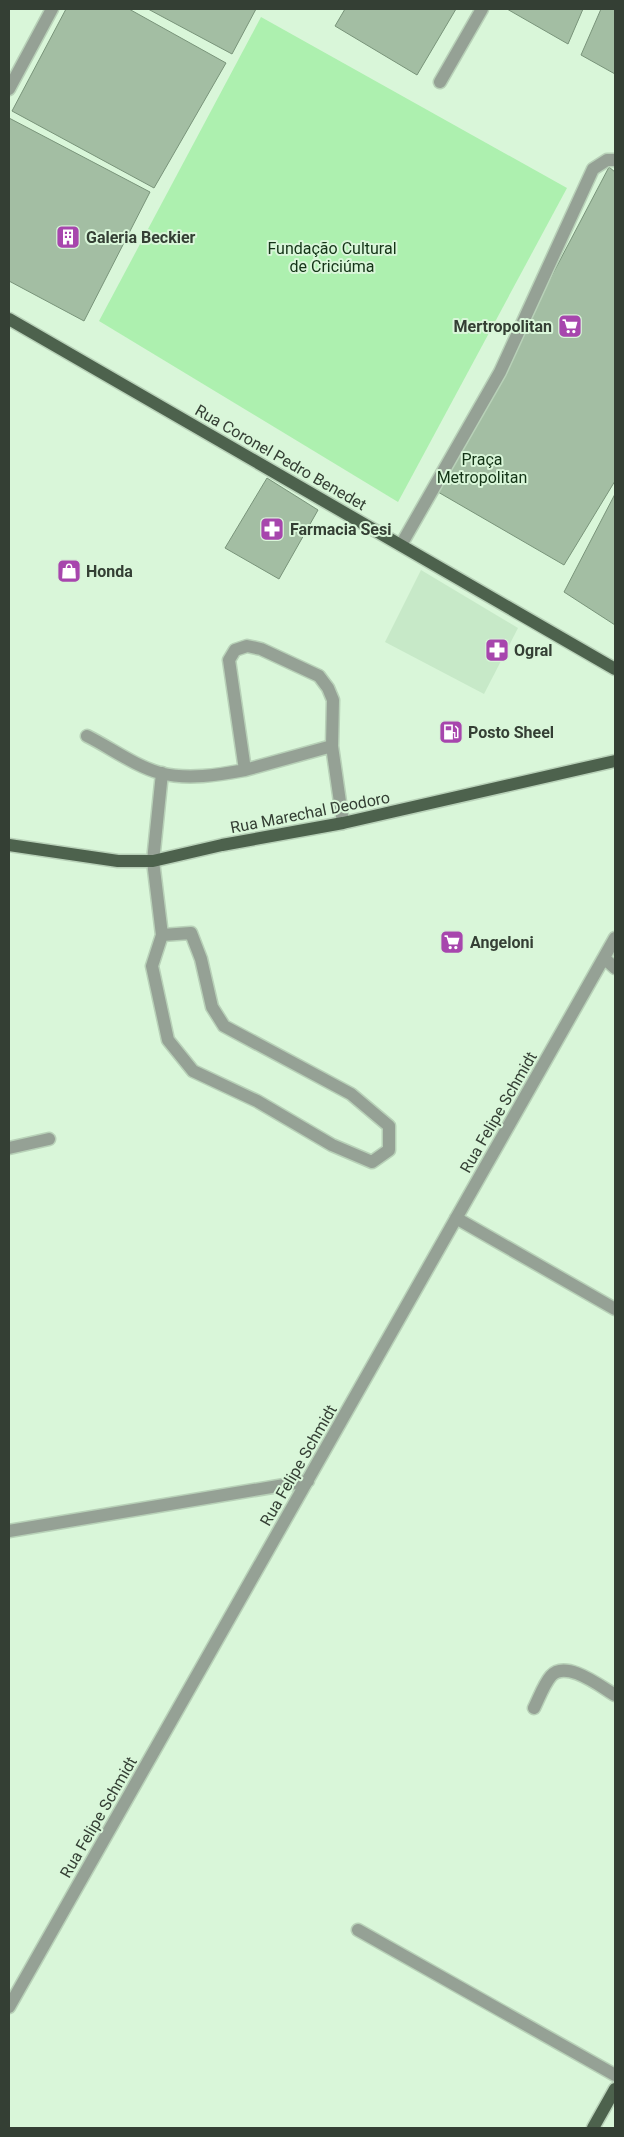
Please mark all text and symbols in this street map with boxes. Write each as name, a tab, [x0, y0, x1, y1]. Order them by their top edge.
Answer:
building icon: Galeria Beckier	[55, 224, 81, 250]
place label: Galeria Beckier	[86, 228, 196, 247]
park label: Fundação Cultural de Criciúma	[267, 239, 397, 276]
supermarket icon: Mertropolitan	[557, 313, 583, 339]
place label: Mertropolitan	[454, 317, 552, 336]
street label: Rua Coronel Pedro Benedet	[192, 400, 370, 514]
park label: Praça Metropolitan	[437, 450, 527, 487]
pharmacy icon: Farmacia Sesi	[259, 516, 285, 542]
place label: Farmacia Sesi	[290, 520, 391, 539]
shop icon: Honda	[56, 558, 82, 584]
place label: Honda	[86, 562, 133, 581]
pharmacy icon: Ogral	[484, 637, 510, 663]
place label: Ogral	[514, 641, 553, 660]
fuel station icon: Posto Sheel	[438, 719, 464, 745]
place label: Posto Sheel	[468, 723, 554, 742]
street label: Rua Marechal Deodoro	[229, 788, 392, 837]
supermarket icon: Angeloni	[439, 929, 465, 955]
place label: Angeloni	[470, 933, 534, 952]
street label: Rua Felipe Schmidt	[456, 1048, 541, 1176]
street label: Rua Felipe Schmidt	[256, 1401, 341, 1529]
street label: Rua Felipe Schmidt	[56, 1753, 141, 1881]

